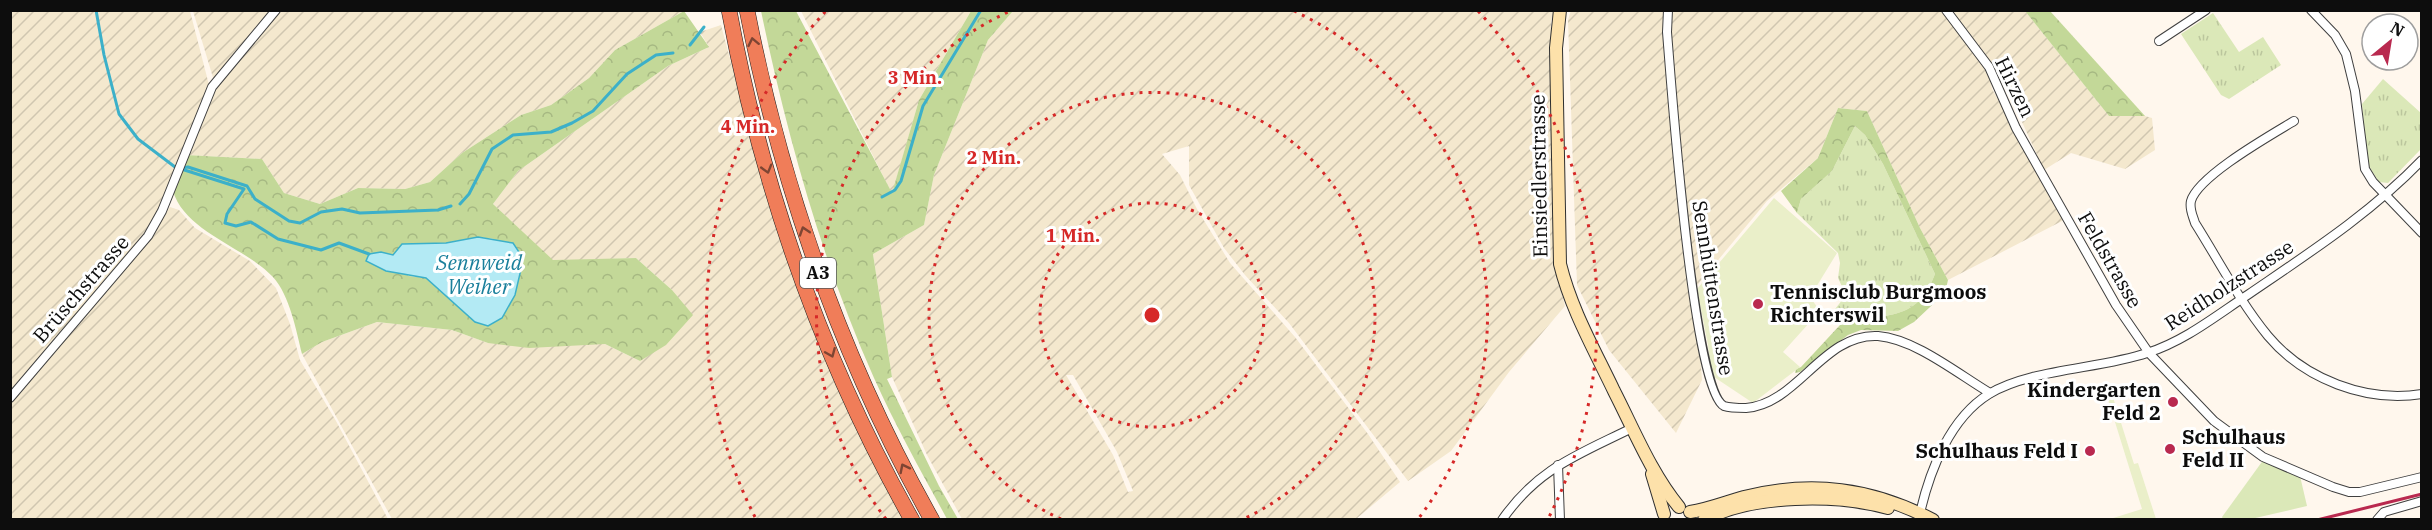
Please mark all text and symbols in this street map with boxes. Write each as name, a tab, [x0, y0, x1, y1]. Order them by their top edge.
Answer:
north arrow	[2360, 12, 2420, 72]
text: N	[2387, 17, 2408, 41]
one-way arrow	[747, 38, 760, 48]
street label: Hirzen	[1989, 52, 2042, 122]
text: 3 Min.	[888, 66, 942, 89]
street label: Einsiedlerstrasse	[1524, 94, 1553, 258]
text: 4 Min.	[721, 115, 775, 138]
text: 2 Min.	[967, 146, 1021, 169]
one-way arrow	[760, 164, 772, 174]
street label: Sennhüttenstrasse	[1686, 198, 1741, 377]
street label: Feldstrasse	[2072, 207, 2149, 313]
text: 1 Min.	[1046, 224, 1100, 247]
one-way arrow	[798, 226, 811, 237]
street label: Brüschstrasse	[26, 229, 135, 348]
street label: Reidholzstrasse	[2159, 233, 2298, 336]
water label: Sennweid Weiher	[435, 248, 523, 300]
road number: A3	[800, 258, 836, 288]
place label: Tennisclub Burgmoos Richterswil	[1770, 278, 1987, 328]
marker: Tennisclub Burgmoos Richterswil	[1751, 297, 1765, 311]
centre of rings	[1142, 305, 1162, 325]
one-way arrow	[824, 347, 836, 358]
place label: Kindergarten Feld 2	[2027, 376, 2161, 426]
marker: Kindergarten Feld 2	[2166, 395, 2180, 409]
place label: Schulhaus Feld II	[2182, 423, 2285, 473]
place label: Schulhaus Feld I	[1915, 437, 2078, 464]
marker: Schulhaus Feld II	[2163, 442, 2177, 456]
marker: Schulhaus Feld I	[2083, 444, 2097, 458]
one-way arrow	[899, 463, 911, 474]

